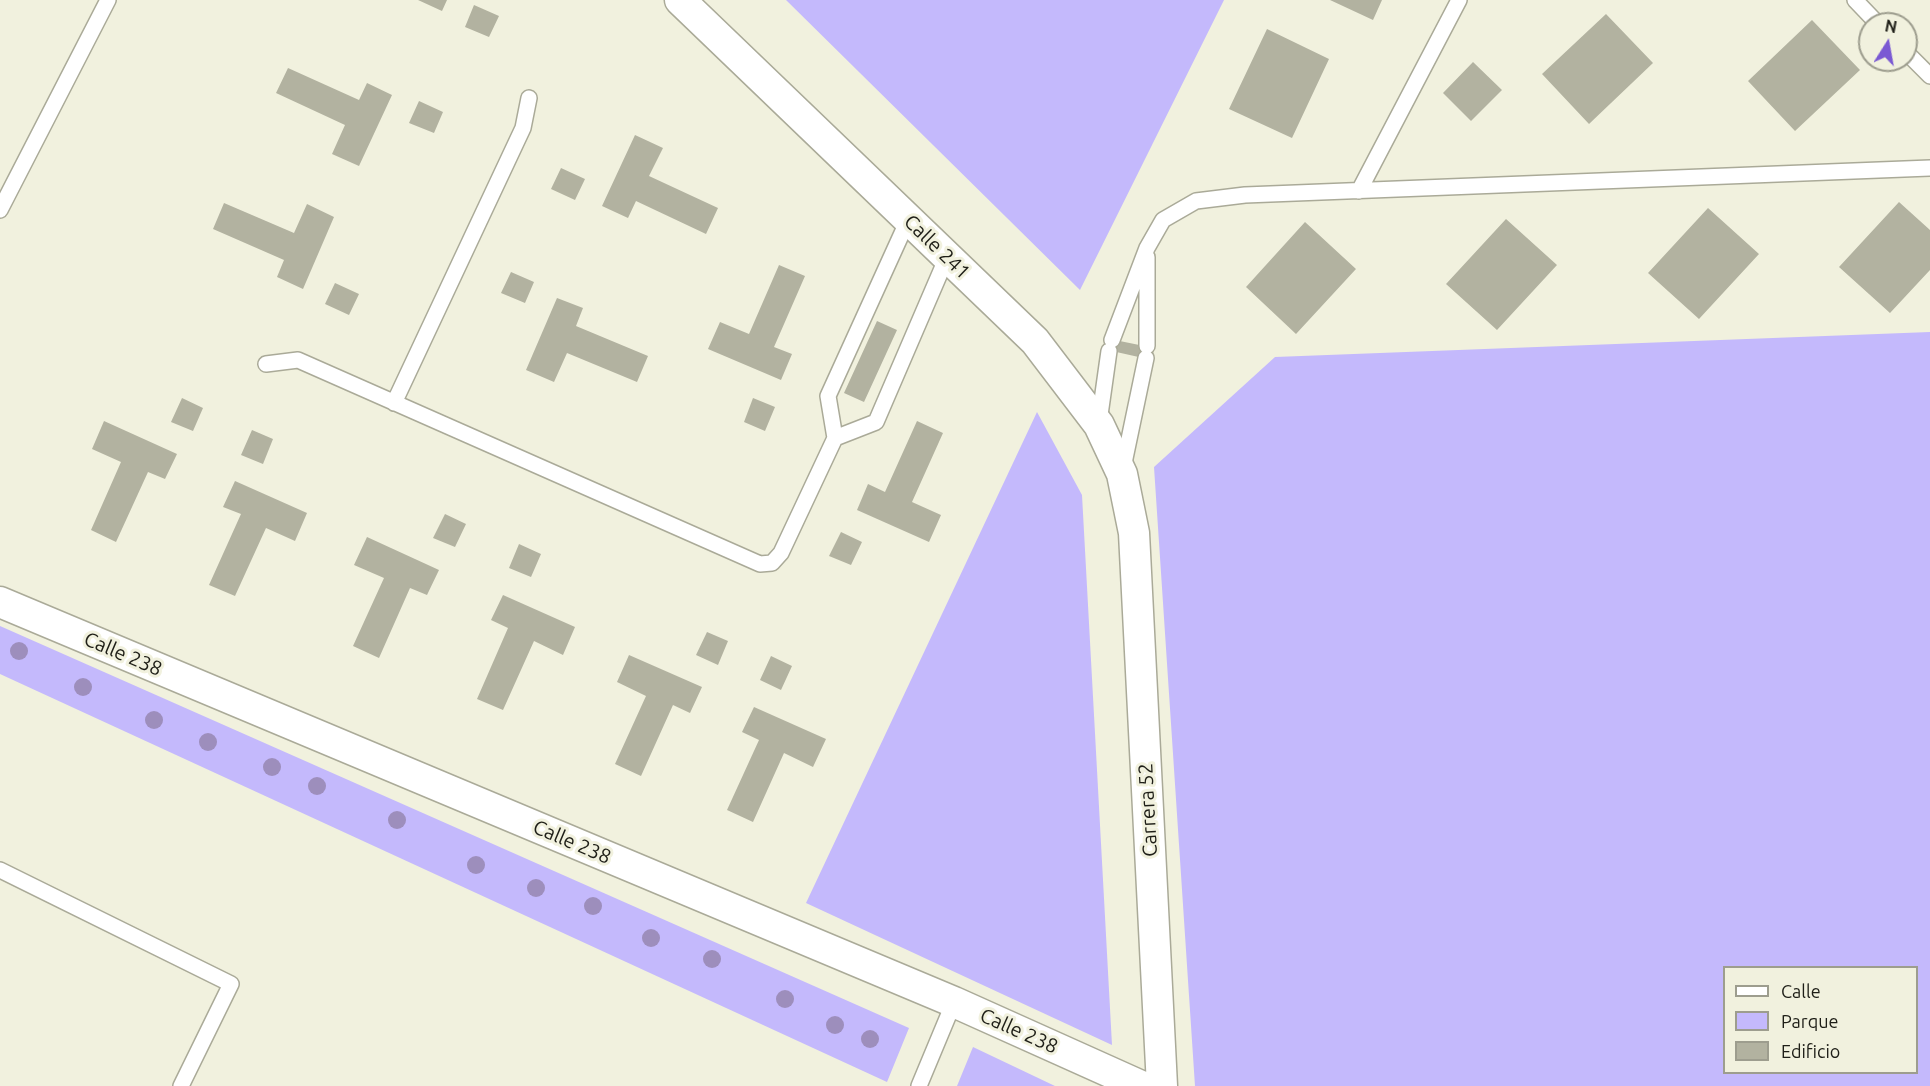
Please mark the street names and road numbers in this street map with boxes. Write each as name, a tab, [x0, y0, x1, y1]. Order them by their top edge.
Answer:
street label: Calle 241	[899, 210, 975, 284]
street label: Calle 238	[80, 627, 166, 681]
street label: Carrera 52	[1134, 763, 1162, 857]
street label: Calle 238	[529, 815, 615, 869]
street label: Calle 238	[976, 1003, 1062, 1059]

